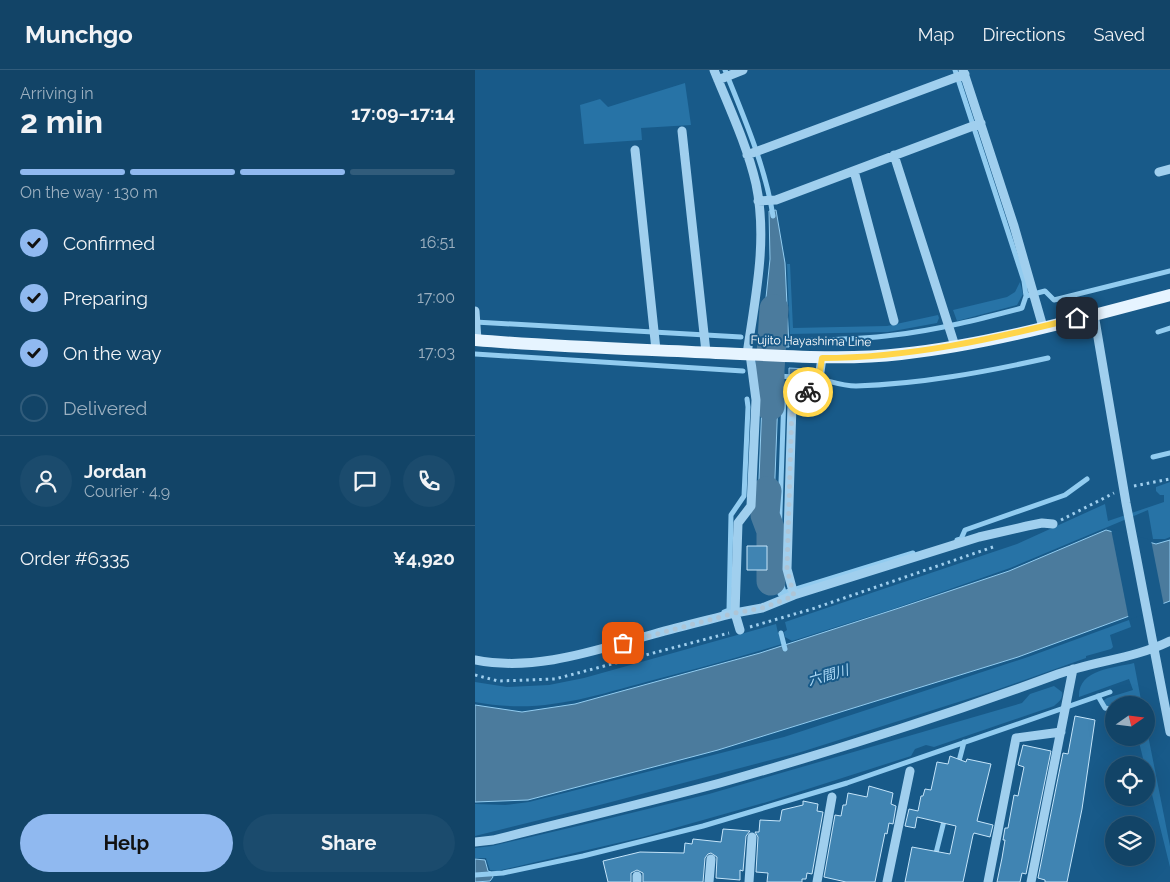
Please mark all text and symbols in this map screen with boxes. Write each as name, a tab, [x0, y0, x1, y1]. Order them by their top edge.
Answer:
text: Munchgo	[25, 20, 133, 49]
text: Map	[918, 24, 954, 45]
text: Directions	[982, 24, 1066, 45]
text: Saved	[1094, 24, 1145, 45]
text: Arriving in	[20, 84, 94, 103]
text: 17:09–17:14	[351, 102, 455, 124]
text: 2 min	[20, 103, 103, 140]
text: On the way · 130 m	[20, 183, 158, 202]
icon: check	[20, 229, 48, 257]
text: Confirmed	[63, 232, 155, 254]
text: 16:51	[420, 233, 455, 252]
icon: check	[20, 284, 48, 312]
text: Preparing	[63, 287, 148, 309]
text: 17:00	[417, 288, 455, 307]
pin	[1056, 297, 1098, 339]
icon: home	[1063, 304, 1091, 332]
street label: Fujito Hayashima Line	[750, 333, 872, 349]
icon: check	[20, 339, 48, 367]
text: On the way	[63, 342, 162, 364]
text: 17:03	[418, 343, 455, 362]
courier	[783, 367, 833, 417]
icon: bike	[794, 378, 822, 406]
text: Delivered	[63, 397, 147, 419]
button: person	[20, 455, 72, 507]
button: chat	[339, 455, 391, 507]
button: phone	[403, 455, 455, 507]
text: Jordan	[84, 460, 147, 482]
text: Courier · 4.9	[84, 482, 170, 501]
text: Order #6335	[20, 547, 130, 569]
text: ¥4,920	[393, 547, 455, 569]
pin	[602, 622, 644, 664]
icon: bag	[609, 629, 637, 657]
water label: 六間川	[806, 661, 852, 688]
north arrow	[1105, 696, 1155, 746]
map controls	[1105, 696, 1155, 866]
button: locate	[1105, 756, 1155, 806]
button: Help	[20, 814, 233, 872]
button: Share	[243, 814, 455, 872]
button: layers	[1105, 816, 1155, 866]

